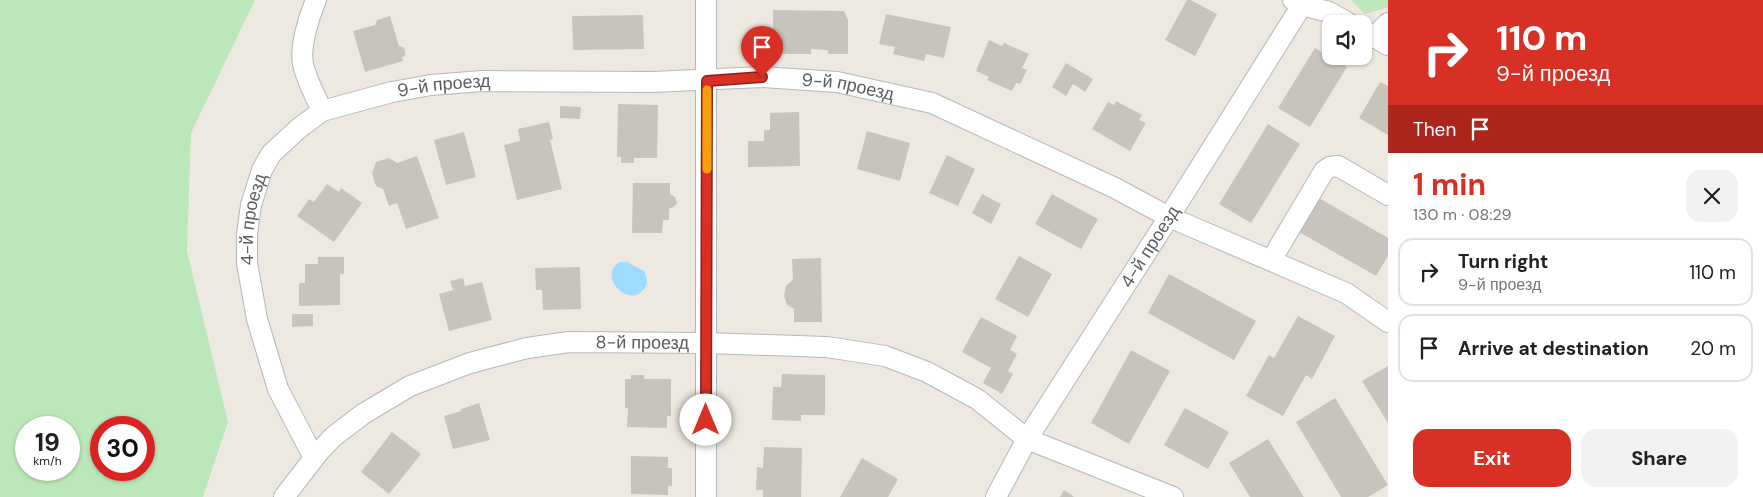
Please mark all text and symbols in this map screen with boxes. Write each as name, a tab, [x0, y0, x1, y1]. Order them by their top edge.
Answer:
map controls	[1322, 15, 1372, 65]
button: sound	[1322, 15, 1372, 65]
text: 110 m	[1496, 15, 1587, 61]
icon: right	[1413, 20, 1478, 85]
pin	[741, 26, 783, 77]
icon: arrive	[748, 33, 776, 61]
text: 9-й проезд	[1496, 59, 1610, 88]
street label: 9-й проезд	[801, 68, 897, 106]
street label: 9-й проезд	[395, 69, 491, 103]
icon: arrive	[1466, 115, 1494, 143]
text: Then	[1413, 117, 1456, 142]
text: 1 min	[1413, 165, 1486, 204]
street label: 4-й проезд	[235, 170, 272, 265]
button: close	[1686, 170, 1738, 222]
street label: 4-й проезд	[1115, 201, 1185, 293]
text: 130 m · 08:29	[1413, 204, 1512, 225]
text: Turn right	[1458, 249, 1548, 274]
icon: right	[1415, 258, 1443, 286]
text: 110 m	[1689, 260, 1736, 285]
text: 9-й проезд	[1458, 274, 1541, 295]
street label: 8-й проезд	[596, 330, 690, 355]
icon: arrive	[1415, 334, 1443, 362]
text: Arrive at destination	[1458, 336, 1649, 361]
text: 20 m	[1690, 336, 1736, 361]
position arrow	[679, 393, 731, 445]
speed limit sign: 30	[90, 416, 155, 481]
text: 19	[35, 426, 60, 459]
button: Exit	[1413, 429, 1571, 487]
button: Share	[1581, 429, 1738, 487]
text: km/h	[33, 453, 62, 469]

